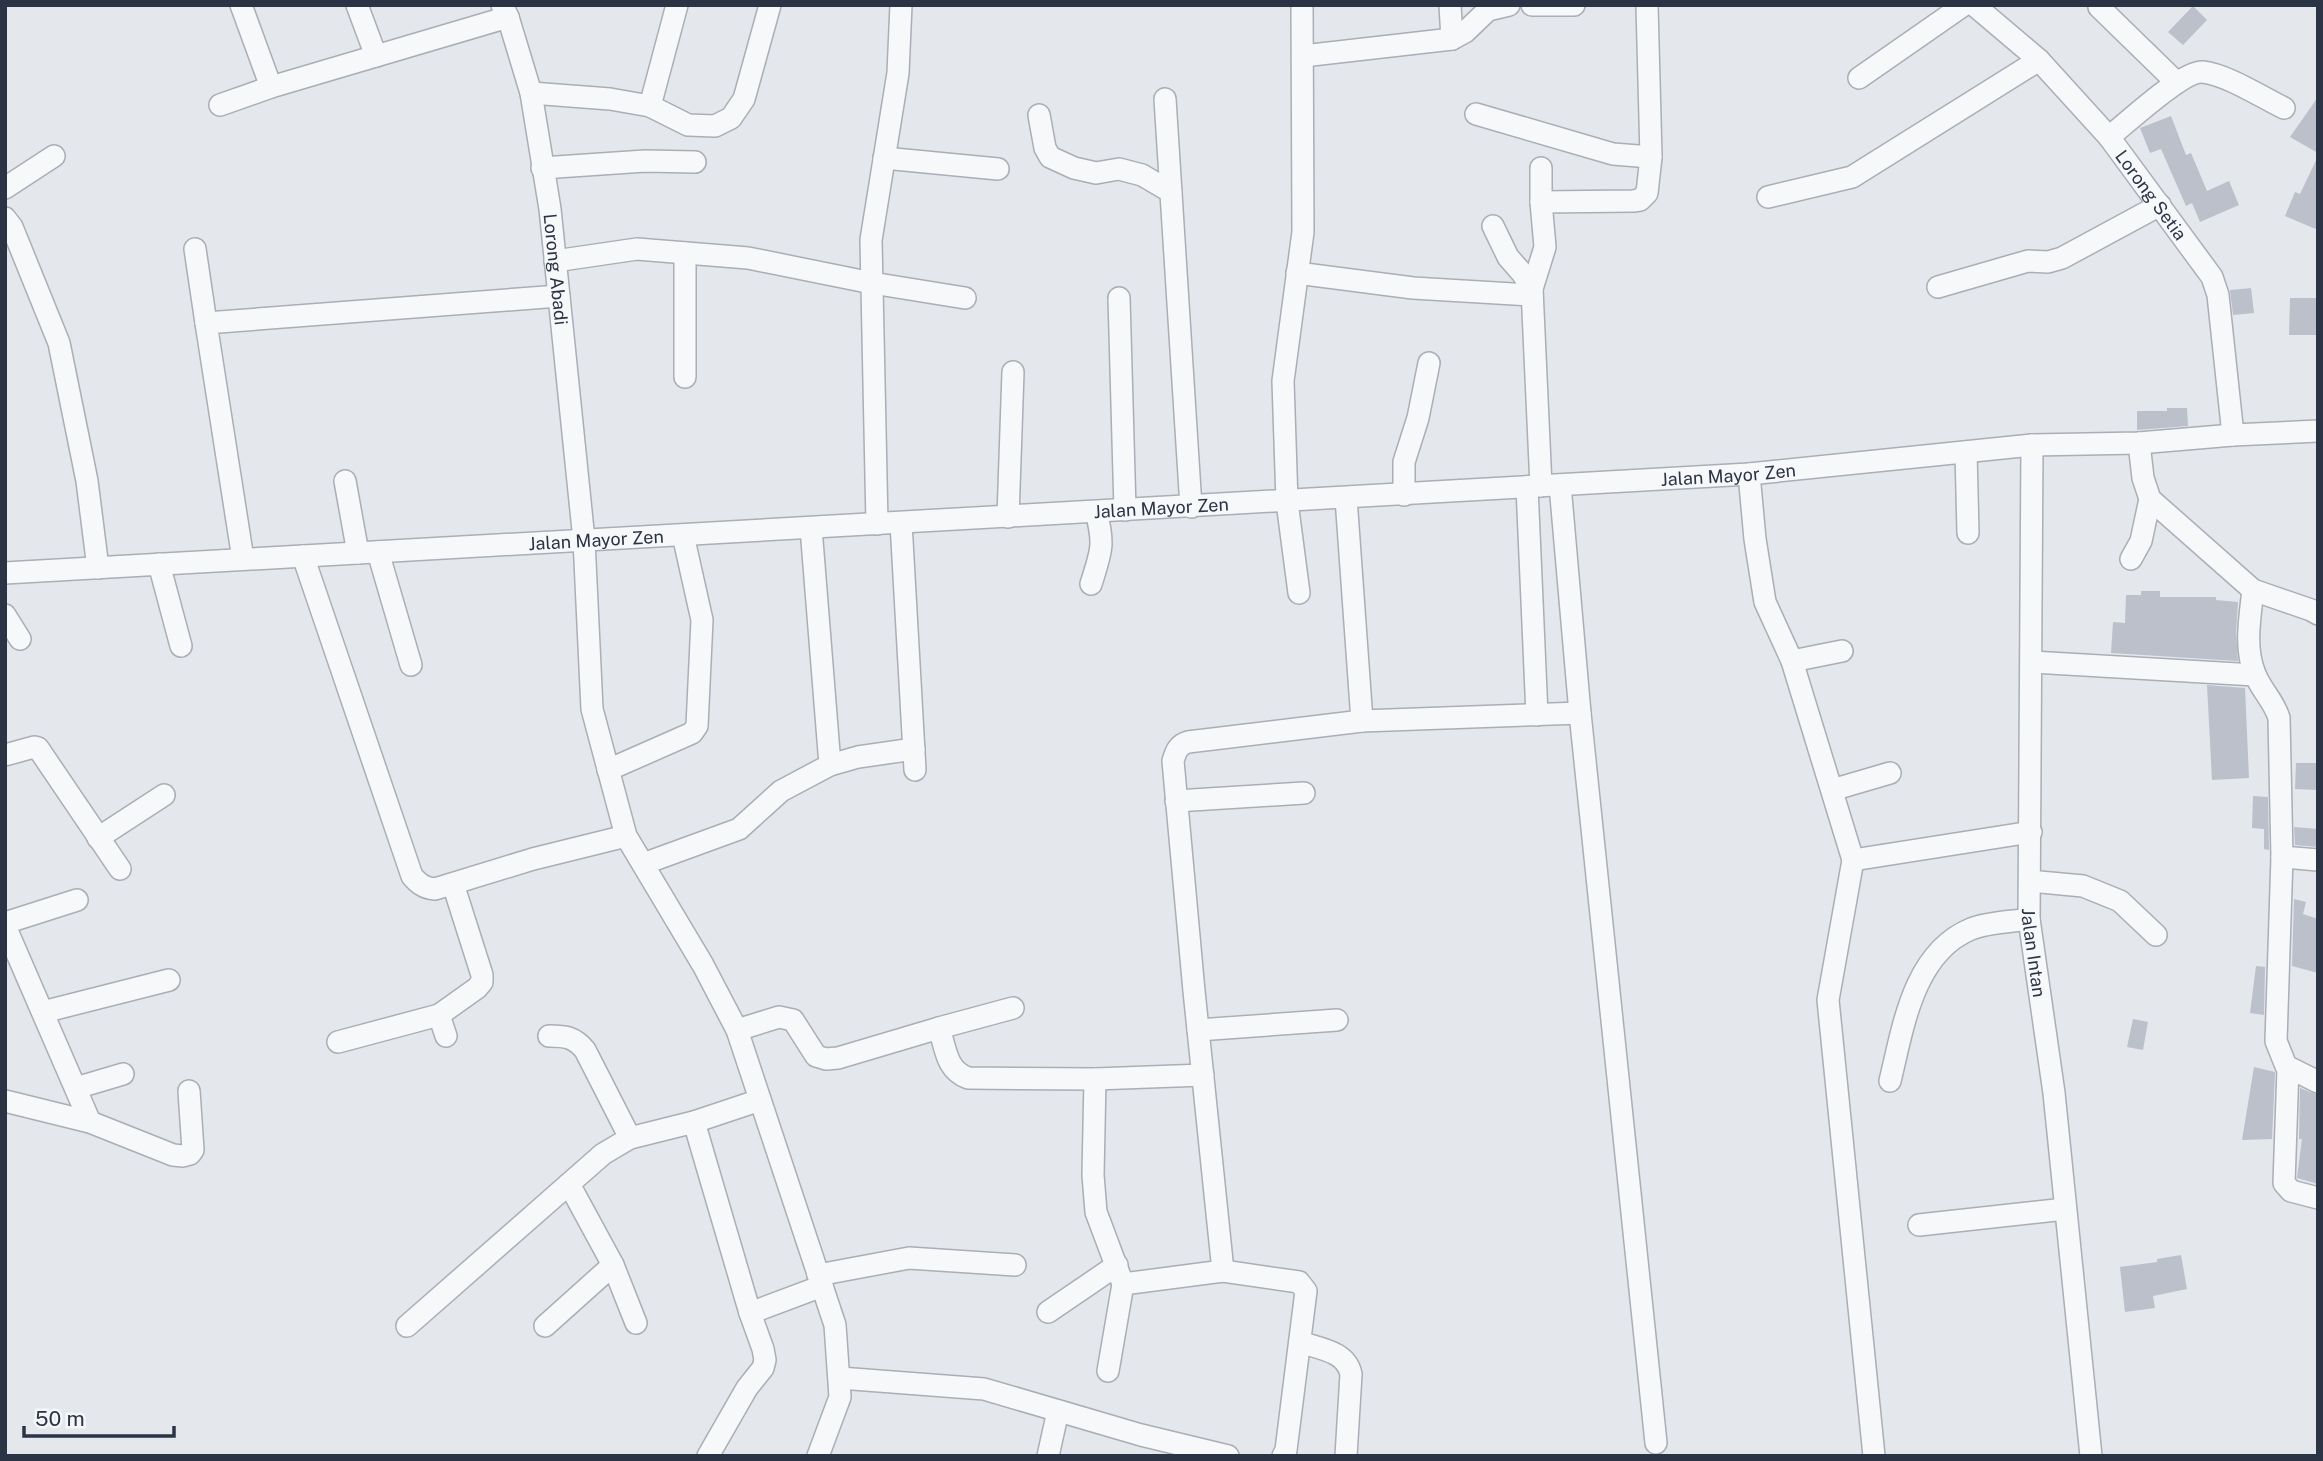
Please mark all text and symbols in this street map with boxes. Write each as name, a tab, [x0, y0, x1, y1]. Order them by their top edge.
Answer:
street label: Lorong Setia	[2111, 146, 2192, 244]
street label: Lorong Abadi	[540, 213, 572, 326]
street label: Jalan Mayor Zen	[1660, 459, 1797, 490]
street label: Jalan Mayor Zen	[1093, 493, 1229, 522]
street label: Jalan Mayor Zen	[528, 525, 664, 554]
street label: Jalan Intan	[2018, 908, 2051, 998]
scale bar	[24, 1394, 175, 1438]
text: 50 m	[35, 1406, 85, 1431]

